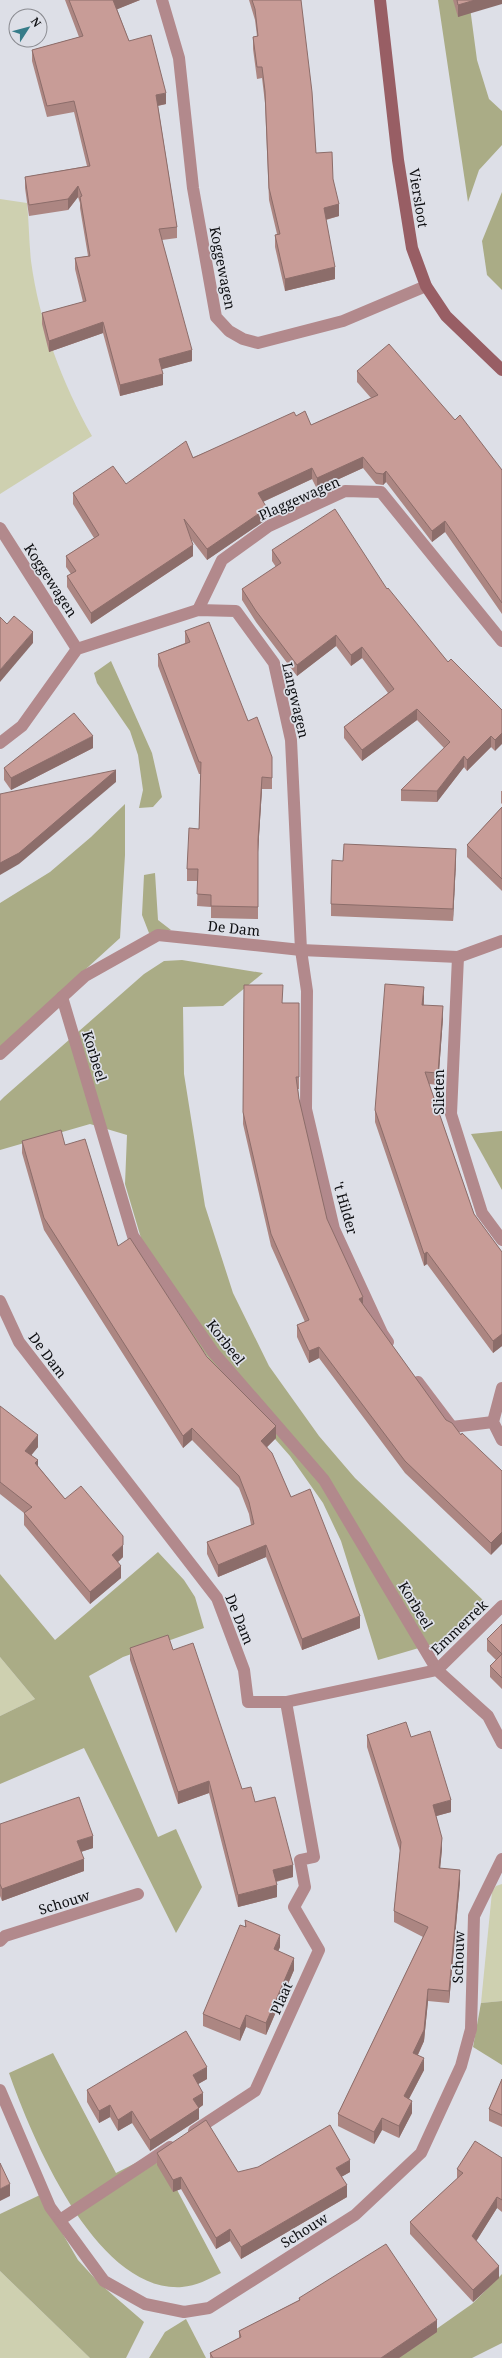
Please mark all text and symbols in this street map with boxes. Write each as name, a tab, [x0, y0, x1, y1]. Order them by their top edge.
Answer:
north arrow	[8, 8, 48, 48]
text: N	[28, 14, 45, 30]
street label: Viersloot	[405, 167, 433, 229]
street label: Koggewagen	[206, 225, 240, 311]
street label: Plaggewagen	[255, 472, 343, 524]
street label: Koggewagen	[20, 540, 82, 620]
street label: Langwagen	[278, 660, 314, 740]
street label: De Dam	[207, 916, 261, 940]
street label: Korbeel	[78, 1028, 112, 1084]
street label: Slieten	[429, 1069, 448, 1115]
street label: 't Hilder	[329, 1179, 363, 1237]
street label: Korbeel	[202, 1316, 250, 1369]
street label: De Dam	[25, 1328, 71, 1382]
street label: Korbeel	[394, 1578, 438, 1633]
street label: De Dam	[221, 1591, 259, 1647]
street label: Emmerrek	[427, 1595, 492, 1659]
street label: Schouw	[36, 1885, 93, 1919]
street label: Schouw	[448, 1930, 468, 1984]
street label: Plaat	[266, 1979, 297, 2017]
street label: Schouw	[277, 2208, 332, 2252]

